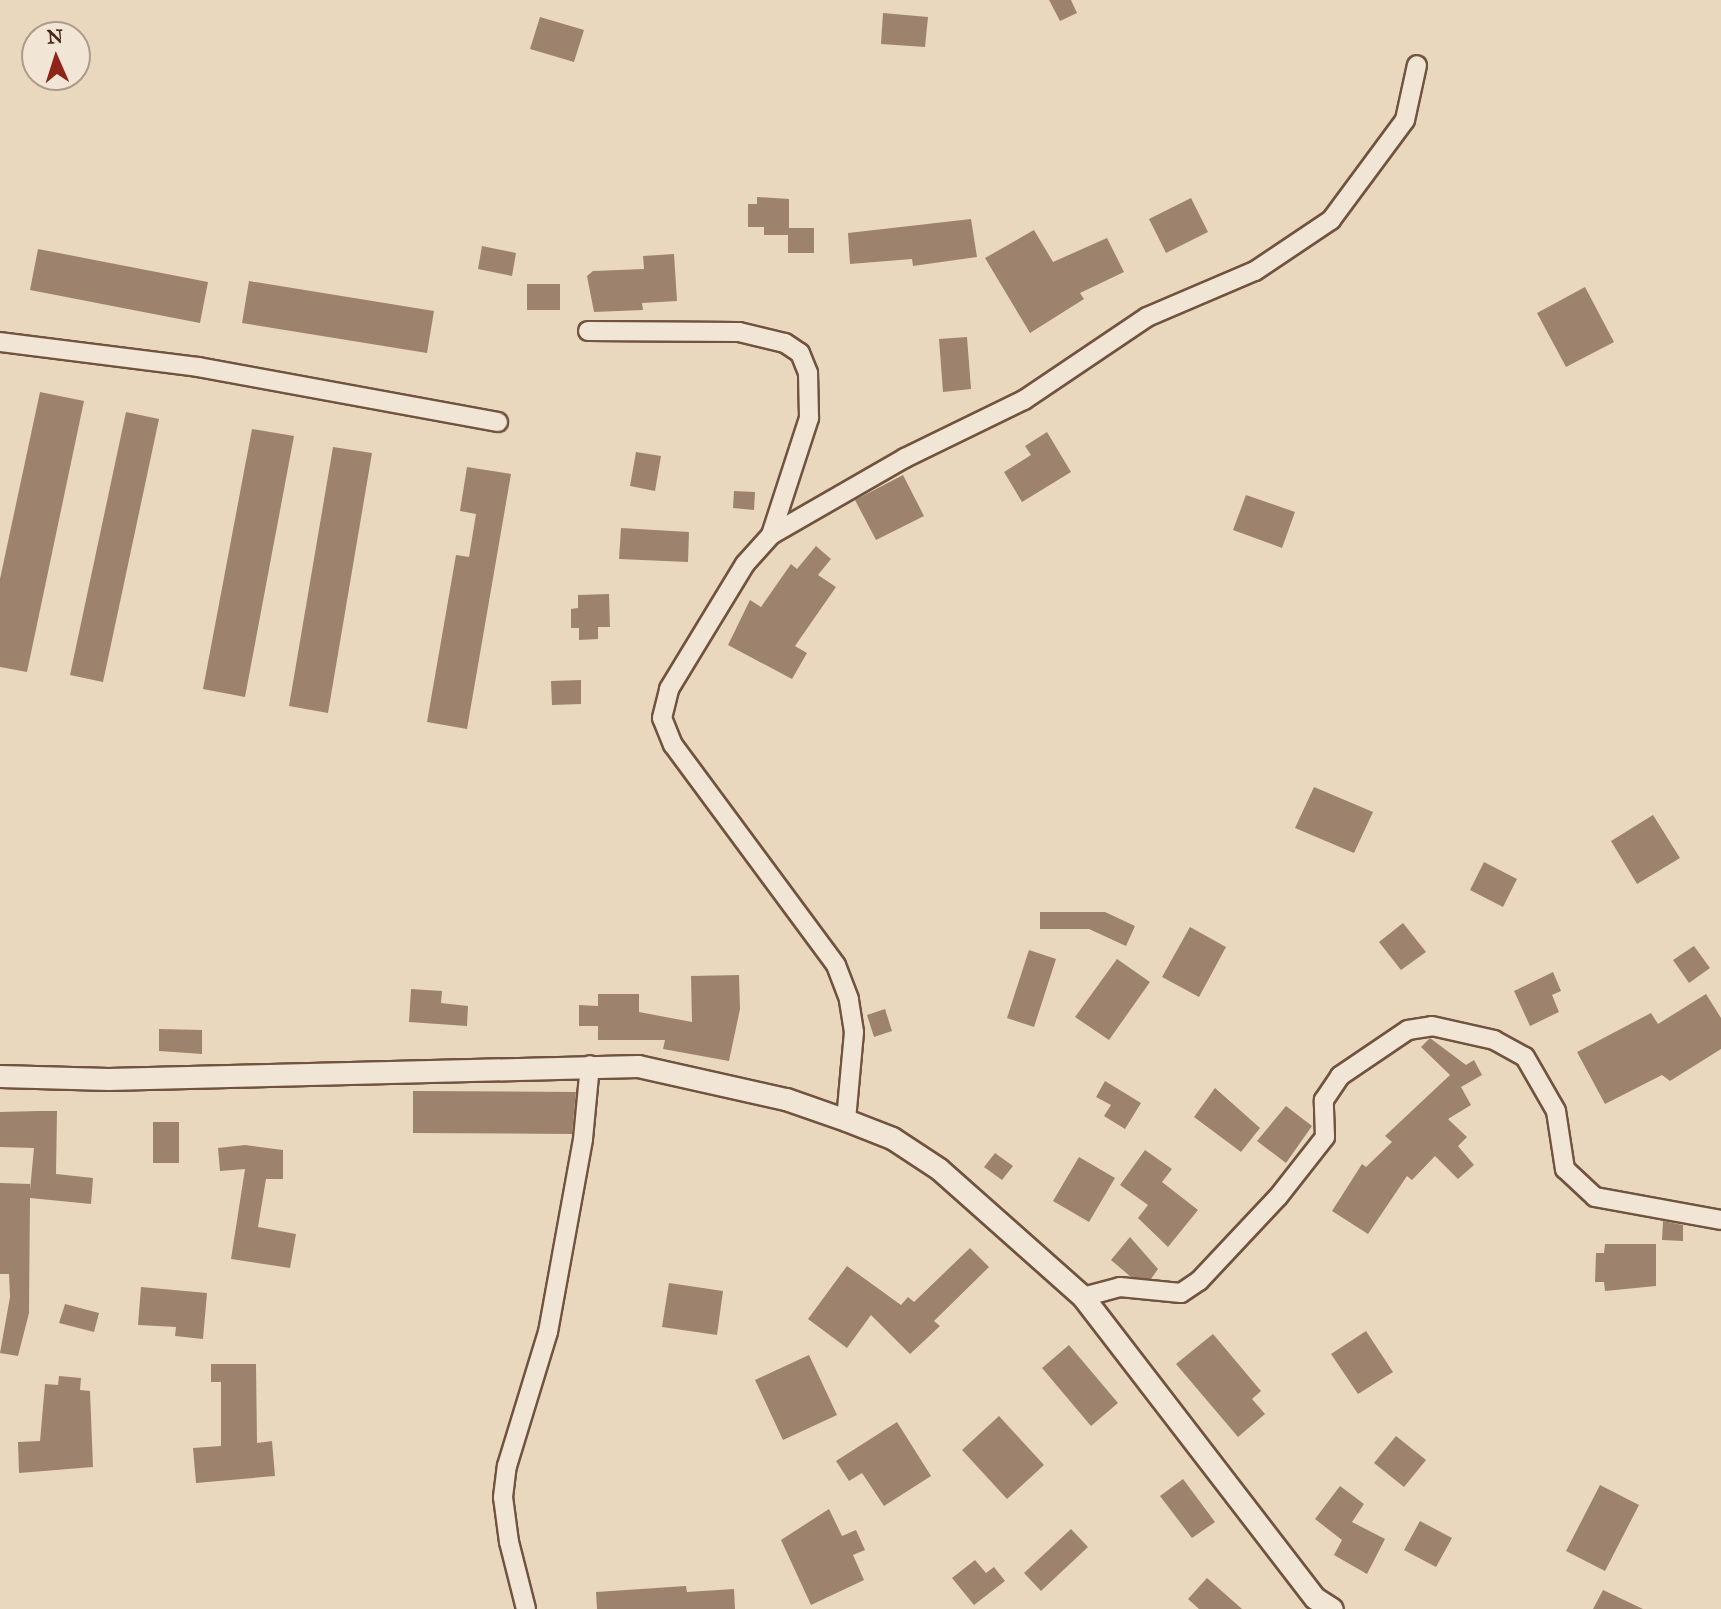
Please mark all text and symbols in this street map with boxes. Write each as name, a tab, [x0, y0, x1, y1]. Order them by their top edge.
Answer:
north arrow	[21, 21, 91, 91]
text: N	[46, 25, 64, 48]

